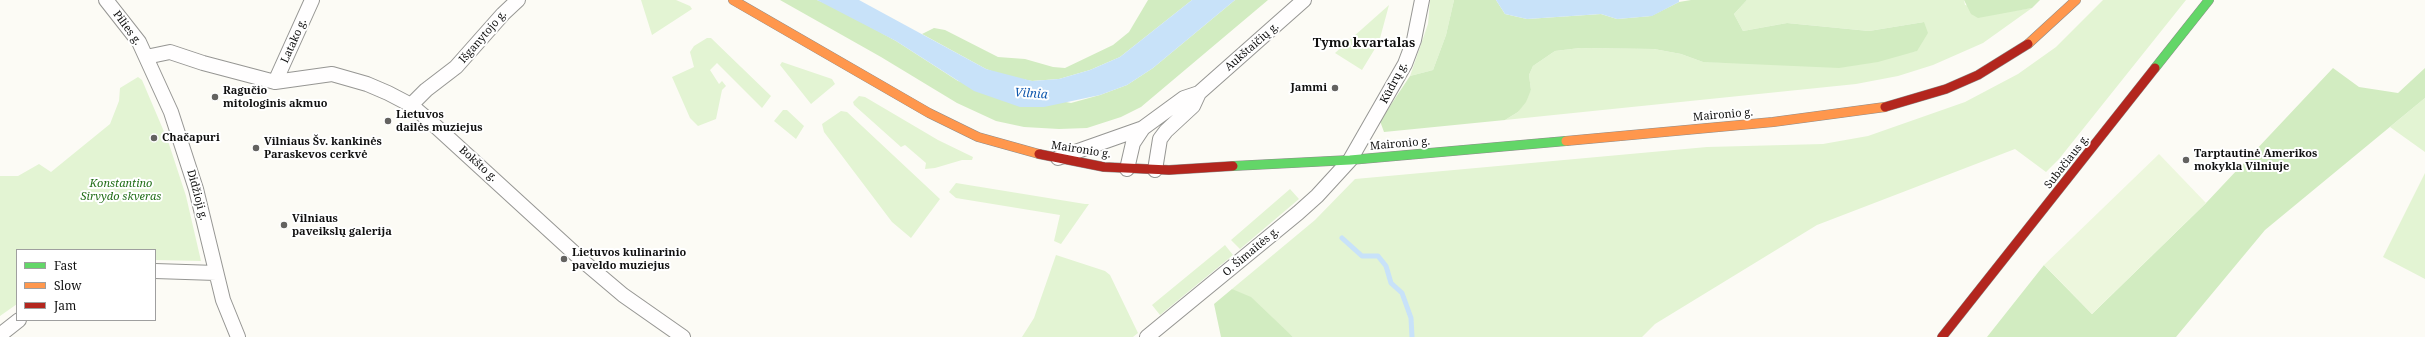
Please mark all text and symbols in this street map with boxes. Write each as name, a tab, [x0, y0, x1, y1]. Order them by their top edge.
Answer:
street label: Pilies g.	[110, 8, 144, 48]
street label: Išganytojo g.	[457, 8, 509, 66]
street label: Latako g.	[278, 17, 310, 65]
street label: Aukštaičių g.	[1222, 20, 1282, 74]
district label: Tymo kvartalas	[1313, 35, 1415, 51]
street label: Kūdrų g.	[1378, 60, 1410, 106]
place label: Jammi	[1290, 81, 1327, 95]
marker: Jammi	[1330, 83, 1340, 93]
place label: Ragučio mitologinis akmuo	[223, 84, 327, 110]
water label: Vilnia	[1014, 86, 1048, 102]
marker: Ragučio mitologinis akmuo	[210, 92, 220, 102]
street label: Maironio g.	[1693, 106, 1753, 124]
place label: Lietuvos dailės muziejus	[396, 108, 483, 134]
marker: Lietuvos dailės muziejus	[383, 116, 393, 126]
place label: Chačapuri	[162, 131, 220, 145]
marker: Chačapuri	[149, 133, 159, 143]
street label: Subačiaus g.	[2042, 133, 2092, 191]
place label: Vilniaus Šv. kankinės Paraskevos cerkvė	[264, 135, 382, 161]
street label: Maironio g.	[1370, 135, 1430, 153]
street label: Maironio g.	[1050, 139, 1112, 161]
marker: Vilniaus Šv. kankinės Paraskevos cerkvė	[251, 143, 261, 153]
street label: Bokšto g.	[456, 143, 500, 185]
place label: Tarptautinė Amerikos mokykla Vilniuje	[2194, 147, 2317, 173]
marker: Tarptautinė Amerikos mokykla Vilniuje	[2181, 155, 2191, 165]
street label: Didžioji g.	[184, 168, 210, 222]
park label: Konstantino Sirvydo skveras	[81, 177, 161, 203]
place label: Vilniaus paveikslų galerija	[292, 212, 392, 238]
marker: Vilniaus paveikslų galerija	[279, 220, 289, 230]
street label: O. Šimaitės g.	[1220, 225, 1282, 279]
place label: Lietuvos kulinarinio paveldo muziejus	[572, 246, 686, 272]
legend	[16, 249, 156, 321]
marker: Lietuvos kulinarinio paveldo muziejus	[559, 254, 569, 264]
text: Fast	[54, 257, 77, 274]
text: Slow	[54, 277, 82, 294]
text: Jam	[54, 297, 76, 314]

